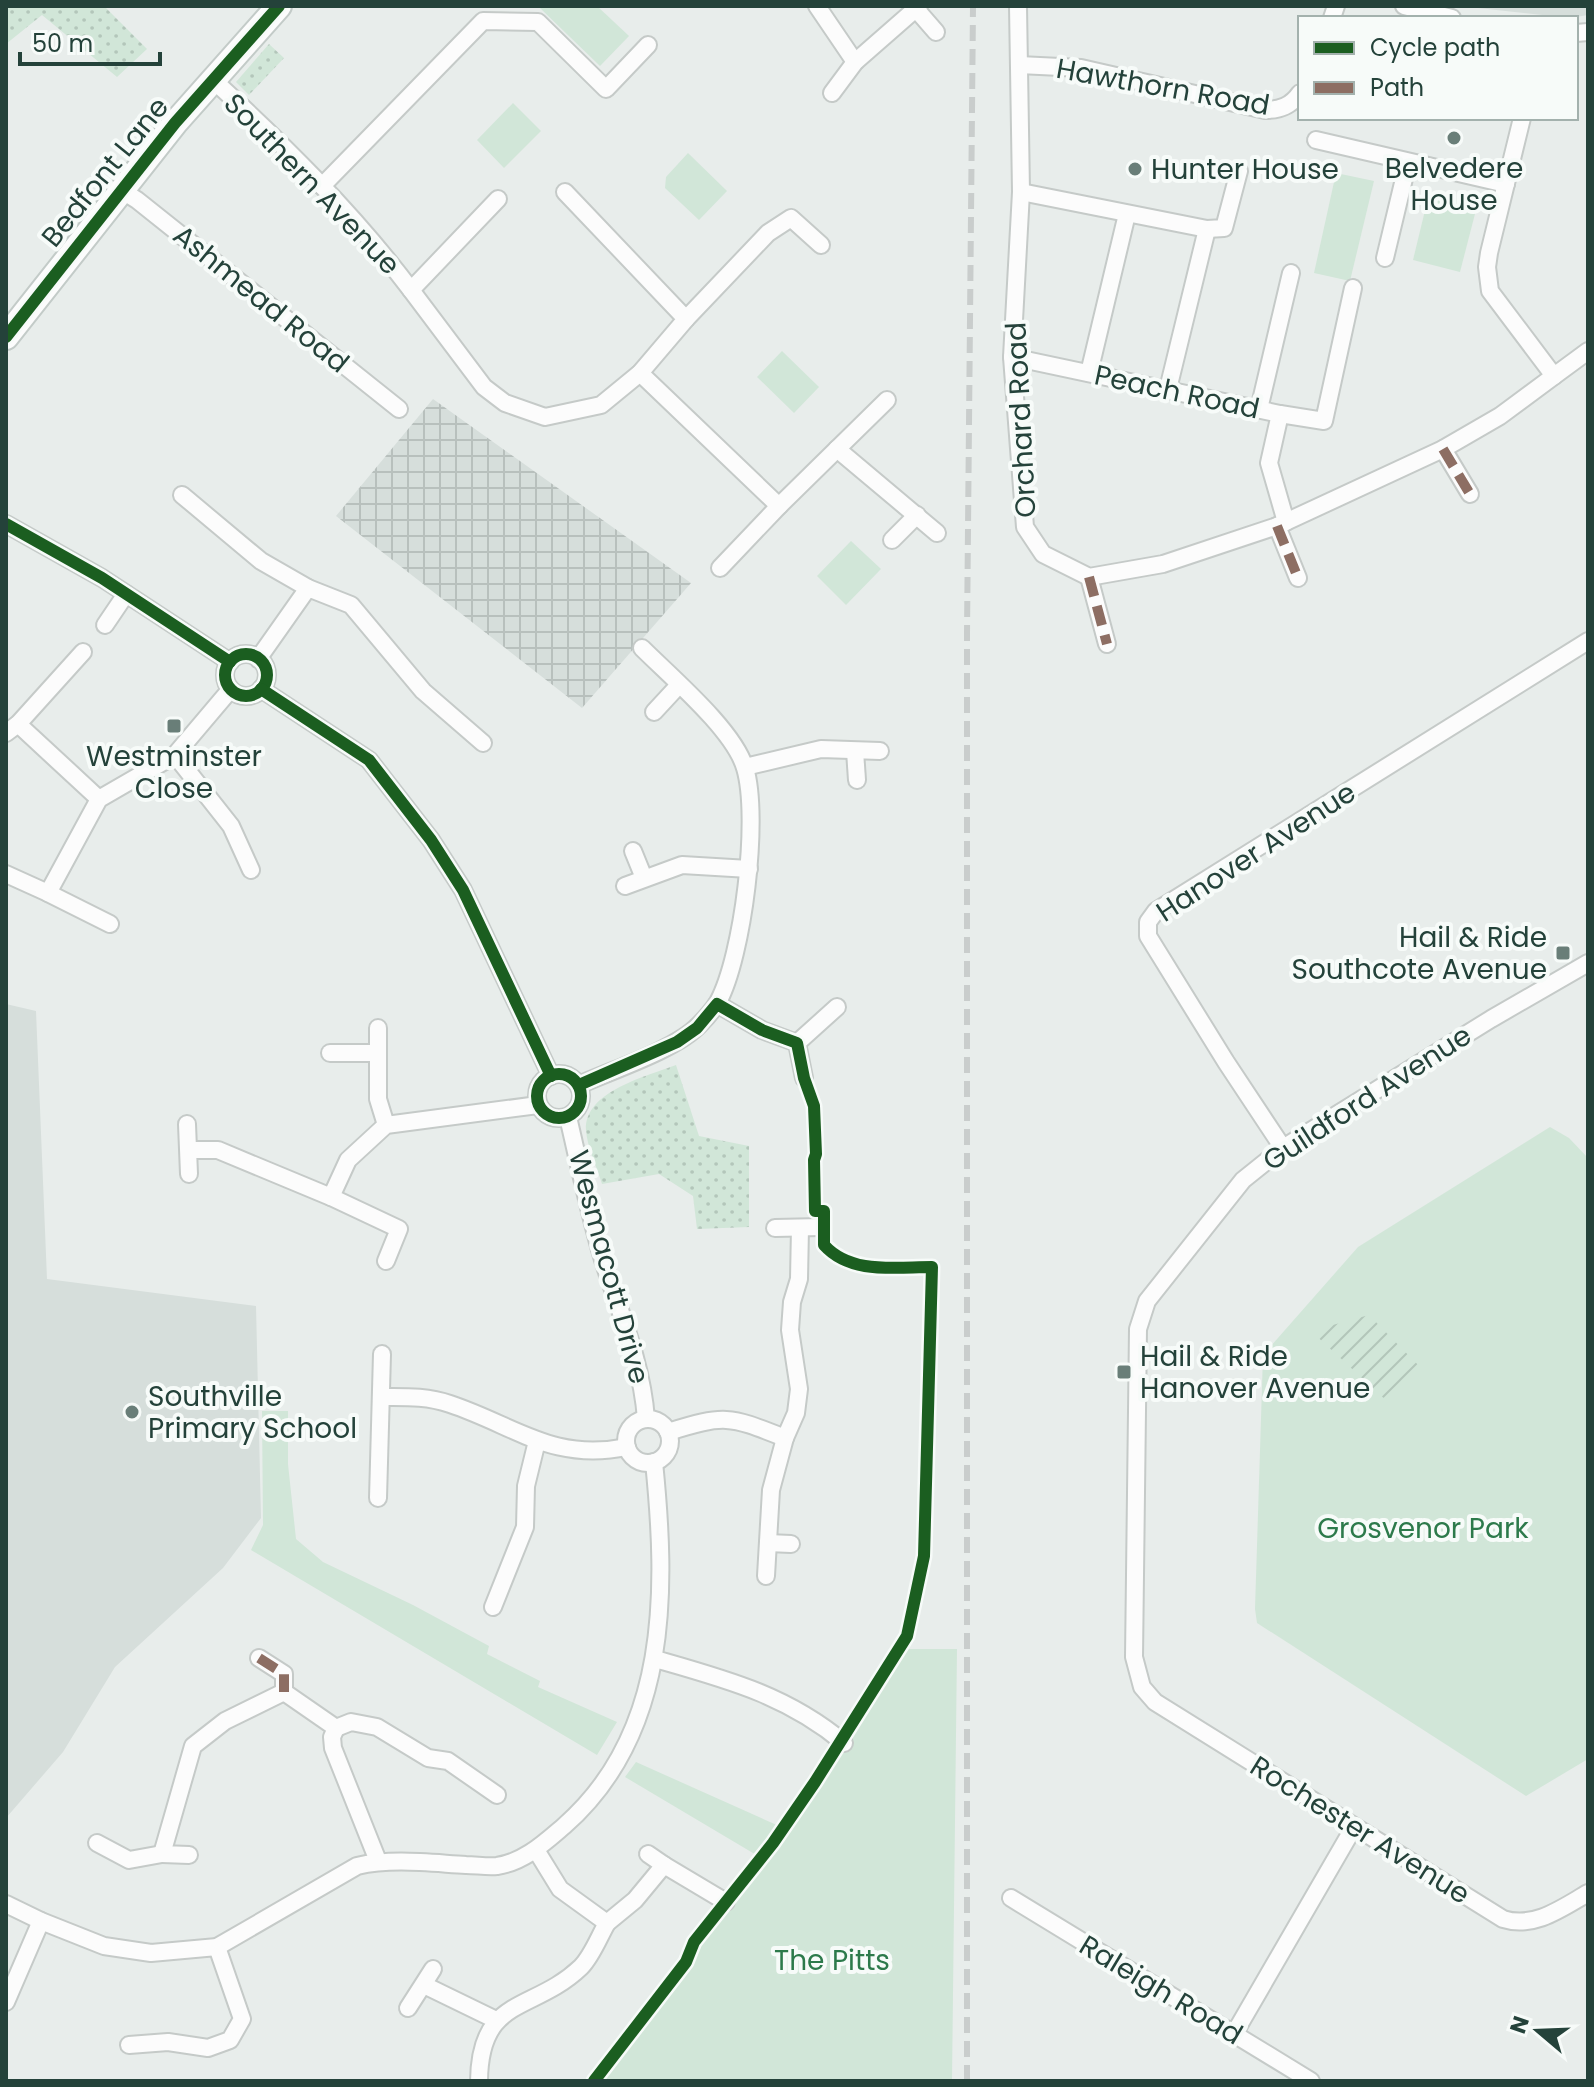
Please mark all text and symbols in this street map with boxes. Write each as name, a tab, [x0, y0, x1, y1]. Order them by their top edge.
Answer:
scale bar	[20, 16, 160, 66]
legend	[1298, 16, 1578, 120]
text: 50 m	[32, 27, 93, 60]
text: Cycle path	[1370, 31, 1500, 64]
street label: Hawthorn Road	[1053, 49, 1273, 125]
text: Path	[1370, 71, 1424, 104]
street label: Southern Avenue	[215, 85, 409, 283]
street label: Bedfont Lane	[32, 89, 178, 255]
marker: Belvedere House	[1445, 129, 1463, 147]
place label: Belvedere House	[1385, 149, 1523, 220]
place label: Hunter House	[1151, 150, 1339, 189]
marker: Hunter House	[1126, 160, 1144, 178]
street label: Ashmead Road	[165, 216, 357, 382]
street label: Orchard Road	[996, 321, 1046, 519]
street label: Peach Road	[1091, 355, 1263, 429]
marker: Westminster Close	[165, 717, 183, 735]
place label: Westminster Close	[86, 737, 262, 808]
street label: Hanover Avenue	[1149, 773, 1363, 931]
place label: Hail & Ride Southcote Avenue	[1292, 918, 1547, 989]
marker: Hail & Ride Southcote Avenue	[1554, 944, 1572, 962]
street label: Guildford Avenue	[1255, 1016, 1479, 1180]
street label: Wesmacott Drive	[559, 1146, 659, 1388]
place label: Hail & Ride Hanover Avenue	[1140, 1337, 1370, 1408]
marker: Hail & Ride Hanover Avenue	[1115, 1363, 1133, 1381]
place label: Southville Primary School	[148, 1377, 357, 1448]
marker: Southville Primary School	[123, 1403, 141, 1421]
park label: Grosvenor Park	[1317, 1509, 1529, 1548]
street label: Rochester Avenue	[1243, 1747, 1477, 1913]
street label: Raleigh Road	[1072, 1926, 1250, 2054]
park label: The Pitts	[774, 1941, 890, 1980]
north arrow	[1498, 1991, 1578, 2071]
text: N	[1502, 2012, 1537, 2038]

